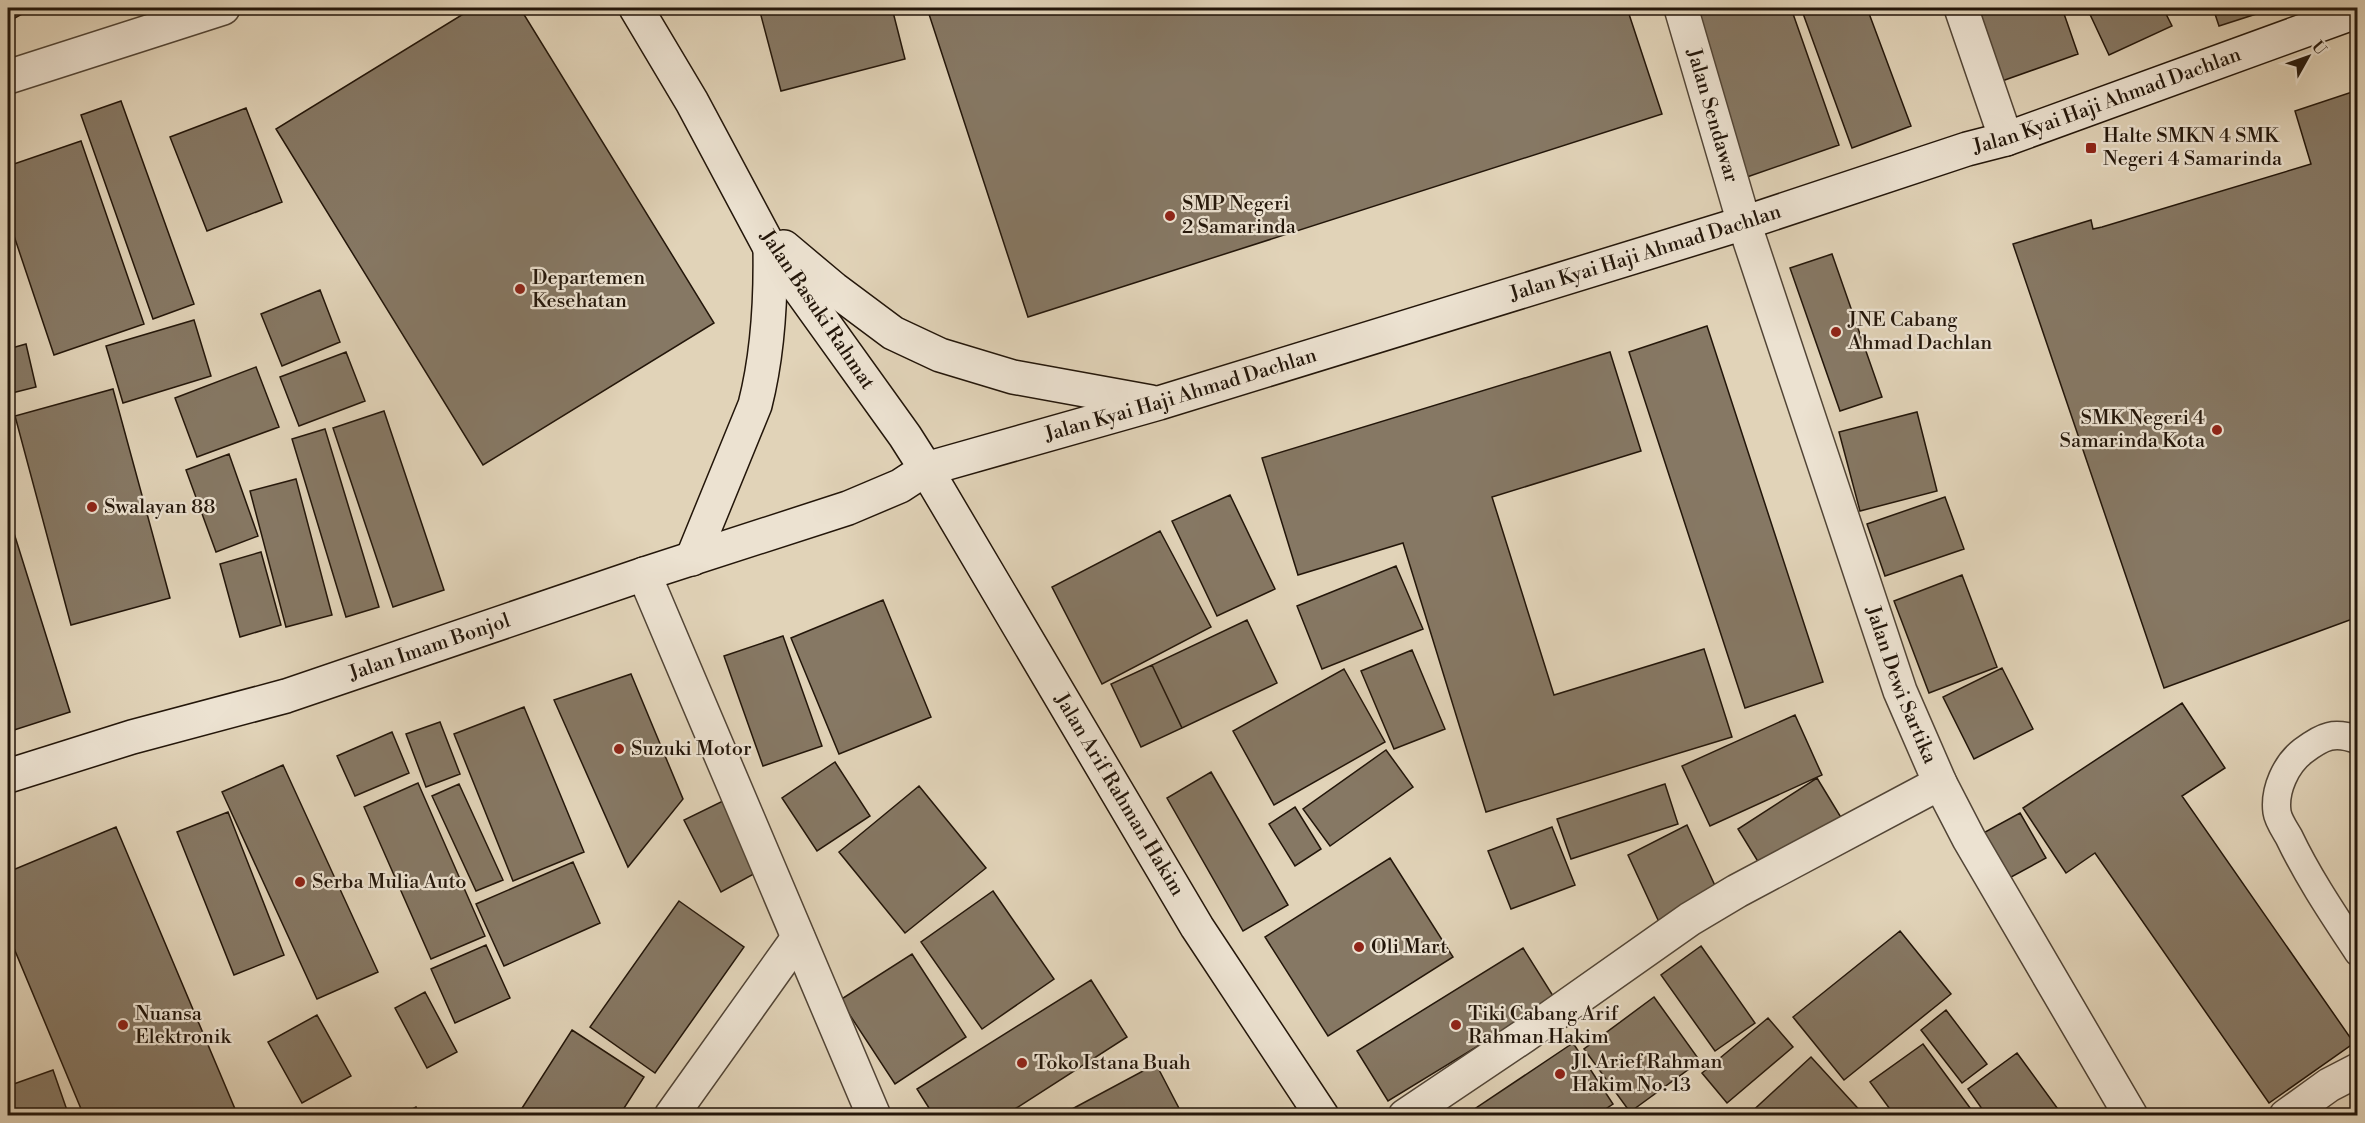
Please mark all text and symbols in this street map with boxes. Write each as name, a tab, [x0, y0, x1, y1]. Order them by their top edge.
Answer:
north arrow	[2278, 27, 2338, 87]
text: U	[2307, 37, 2331, 60]
street label: Jalan Kyai Haji Ahmad Dachlan	[1969, 42, 2244, 160]
street label: Jalan Sendawar	[1681, 45, 1744, 186]
place label: Halte SMKN 4 SMK Negeri 4 Samarinda	[2103, 124, 2283, 172]
marker: Halte SMKN 4 SMK Negeri 4 Samarinda	[2084, 141, 2098, 155]
place label: SMP Negeri 2 Samarinda	[1182, 192, 1297, 240]
street label: Jalan Kyai Haji Ahmad Dachlan	[1506, 199, 1784, 307]
marker: SMP Negeri 2 Samarinda	[1163, 209, 1177, 223]
street label: Jalan Basuki Rahmat	[754, 225, 880, 395]
place label: Departemen Kesehatan	[532, 266, 645, 314]
marker: Departemen Kesehatan	[513, 282, 527, 296]
place label: JNE Cabang Ahmad Dachlan	[1847, 308, 1992, 356]
marker: JNE Cabang Ahmad Dachlan	[1829, 325, 1843, 339]
street label: Jalan Kyai Haji Ahmad Dachlan	[1041, 343, 1320, 448]
place label: SMK Negeri 4 Samarinda Kota	[2060, 406, 2206, 454]
marker: SMK Negeri 4 Samarinda Kota	[2210, 423, 2224, 437]
place label: Swalayan 88	[104, 495, 215, 520]
marker: Swalayan 88	[85, 500, 99, 514]
street label: Jalan Dewi Sartika	[1860, 602, 1943, 768]
street label: Jalan Imam Bonjol	[345, 608, 513, 686]
street label: Jalan Arif Rahman Hakim	[1048, 688, 1190, 901]
place label: Suzuki Motor	[631, 737, 752, 762]
marker: Suzuki Motor	[612, 742, 626, 756]
place label: Serba Mulia Auto	[312, 870, 467, 895]
marker: Serba Mulia Auto	[293, 875, 307, 889]
place label: Oli Mart	[1371, 935, 1447, 960]
marker: Oli Mart	[1352, 940, 1366, 954]
place label: Nuansa Elektronik	[135, 1002, 233, 1050]
place label: Tiki Cabang Arif Rahman Hakim	[1468, 1002, 1619, 1050]
marker: Nuansa Elektronik	[116, 1018, 130, 1032]
marker: Tiki Cabang Arif Rahman Hakim	[1449, 1018, 1463, 1032]
place label: Jl. Arief Rahman Hakim No. 13	[1571, 1050, 1723, 1098]
place label: Toko Istana Buah	[1034, 1051, 1191, 1076]
marker: Toko Istana Buah	[1015, 1056, 1029, 1070]
marker: Jl. Arief Rahman Hakim No. 13	[1553, 1067, 1567, 1081]

